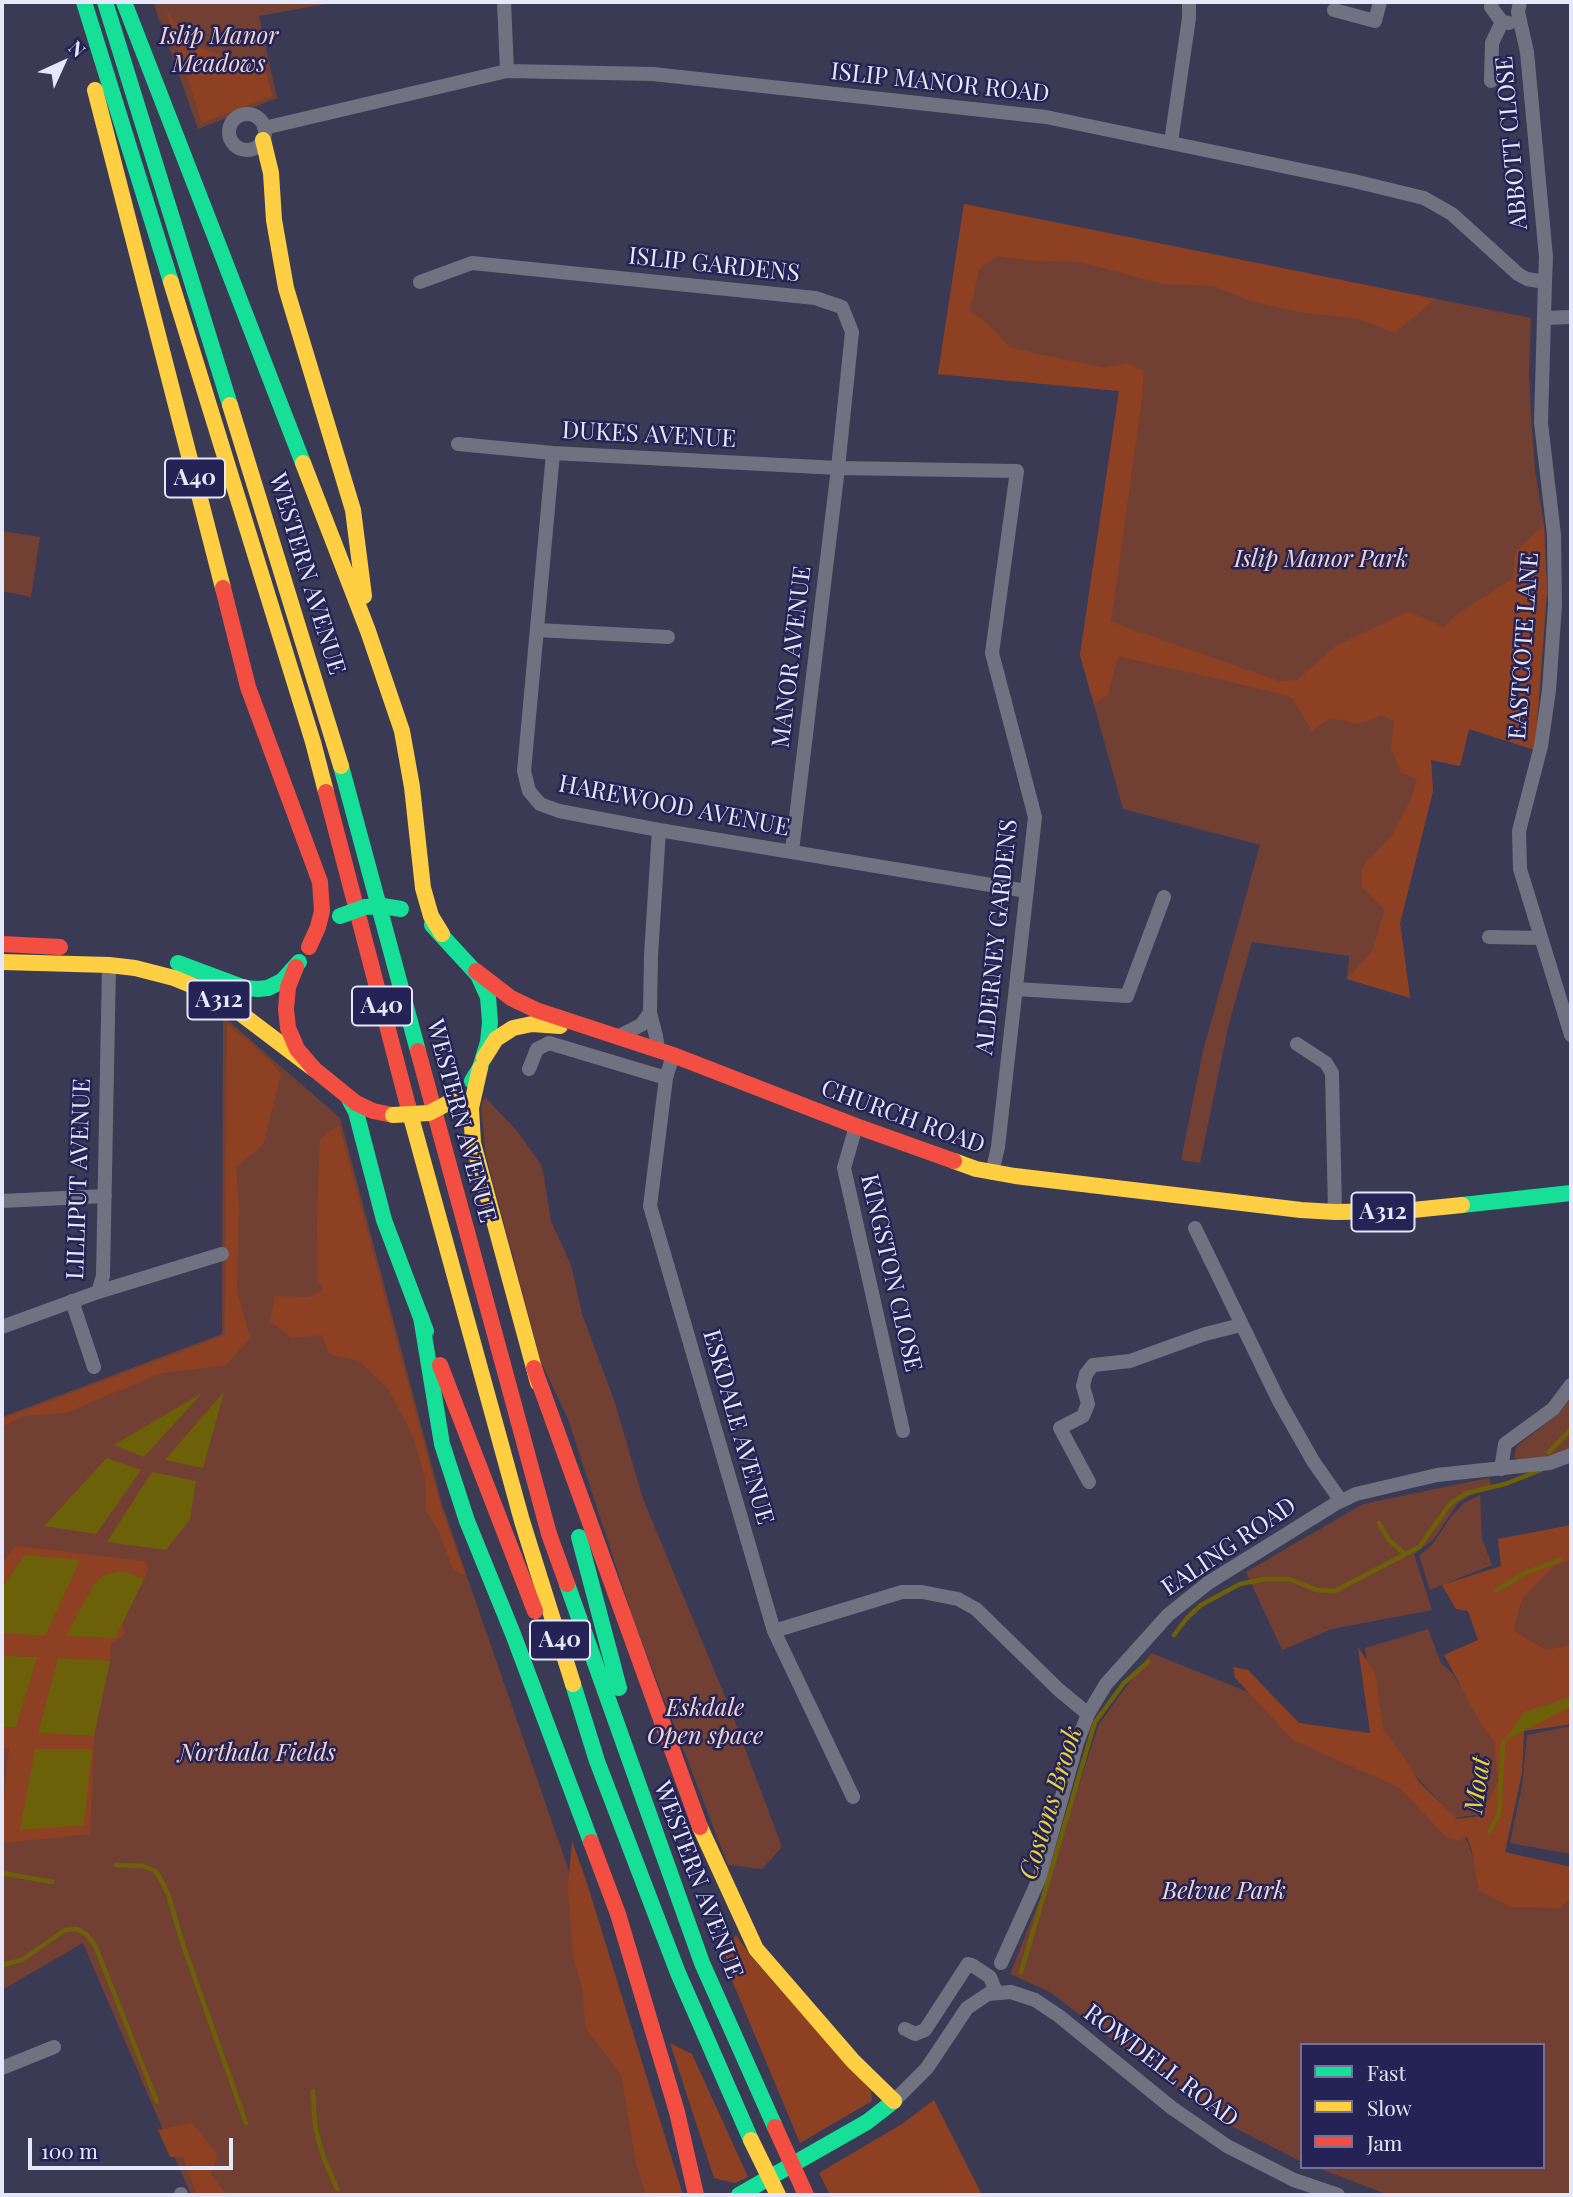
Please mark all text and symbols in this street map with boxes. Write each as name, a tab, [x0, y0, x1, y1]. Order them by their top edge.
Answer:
park label: Islip Manor Meadows	[160, 23, 278, 79]
north arrow	[28, 28, 98, 98]
text: N	[64, 34, 92, 62]
street label: ABBOTT CLOSE	[1490, 55, 1534, 231]
street label: ISLIP MANOR ROAD	[829, 57, 1051, 109]
street label: ISLIP GARDENS	[627, 242, 801, 288]
street label: DUKES AVENUE	[561, 416, 737, 454]
road number: A40	[165, 458, 225, 498]
street label: WESTERN AVENUE	[263, 470, 351, 678]
park label: Islip Manor Park	[1234, 546, 1408, 574]
street label: EASTCOTE LANE	[1503, 551, 1545, 741]
street label: MANOR AVENUE	[767, 564, 817, 750]
street label: HAREWOOD AVENUE	[556, 769, 792, 843]
street label: ALDERNEY GARDENS	[970, 818, 1024, 1056]
road number: A312	[188, 981, 250, 1020]
road number: A40	[352, 987, 412, 1026]
street label: WESTERN AVENUE	[420, 1016, 502, 1226]
street label: CHURCH ROAD	[817, 1074, 989, 1160]
street label: LILLIPUT AVENUE	[61, 1078, 97, 1280]
street label: KINGSTON CLOSE	[854, 1171, 928, 1375]
road number: A312	[1352, 1192, 1414, 1232]
street label: ESKDALE AVENUE	[696, 1326, 780, 1528]
street label: EALING ROAD	[1156, 1491, 1302, 1603]
road number: A40	[530, 1620, 590, 1660]
park label: Eskdale Open space	[647, 1695, 763, 1751]
water label: Costons Brook	[1013, 1723, 1089, 1883]
park label: Northala Fields	[178, 1740, 336, 1768]
water label: Moat	[1459, 1755, 1497, 1815]
street label: WESTERN AVENUE	[647, 1777, 749, 1983]
park label: Belvue Park	[1162, 1878, 1286, 1906]
street label: ROWDELL ROAD	[1078, 1999, 1244, 2133]
legend	[1300, 2043, 1545, 2169]
text: Fast	[1367, 2058, 1406, 2086]
text: Slow	[1367, 2093, 1412, 2121]
scale bar	[32, 2124, 236, 2168]
text: Jam	[1367, 2128, 1403, 2156]
text: 100 m	[41, 2136, 98, 2164]

